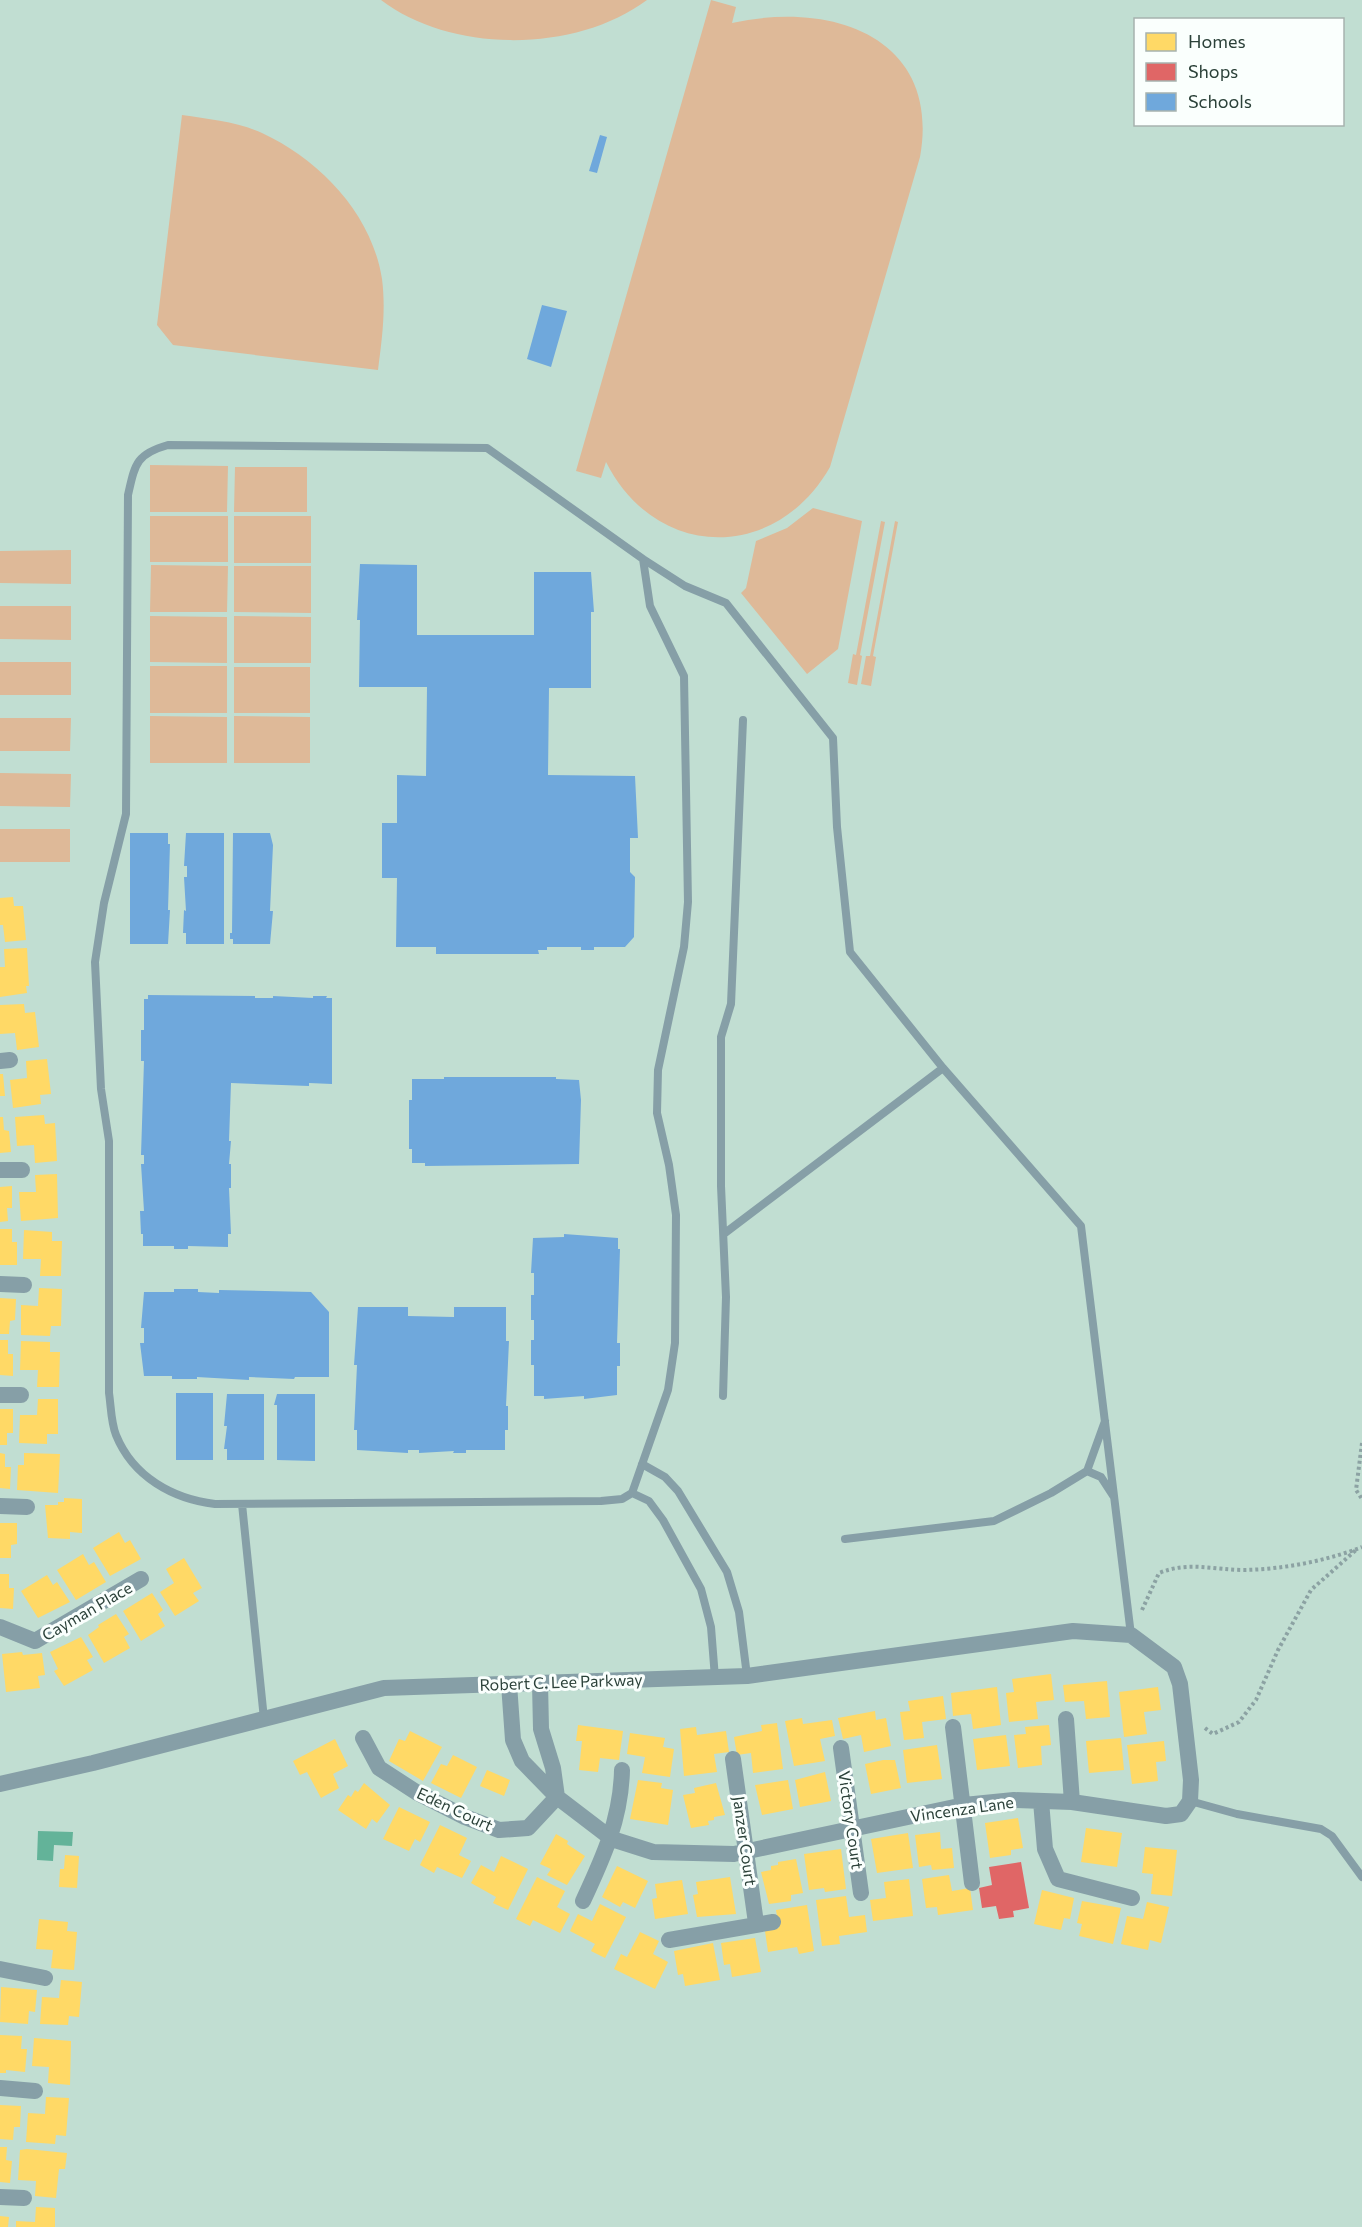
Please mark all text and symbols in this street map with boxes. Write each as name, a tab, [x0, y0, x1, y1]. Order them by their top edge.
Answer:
legend	[1134, 18, 1344, 126]
text: Homes	[1188, 30, 1246, 52]
text: Shops	[1188, 60, 1238, 82]
text: Schools	[1188, 90, 1252, 112]
street label: Cayman Place	[38, 1577, 135, 1644]
street label: Robert C. Lee Parkway	[479, 1669, 643, 1694]
street label: Victory Court	[835, 1770, 868, 1871]
street label: Eden Court	[414, 1783, 497, 1835]
street label: Vincenza Lane	[909, 1792, 1015, 1825]
street label: Janzer Court	[730, 1795, 761, 1887]

